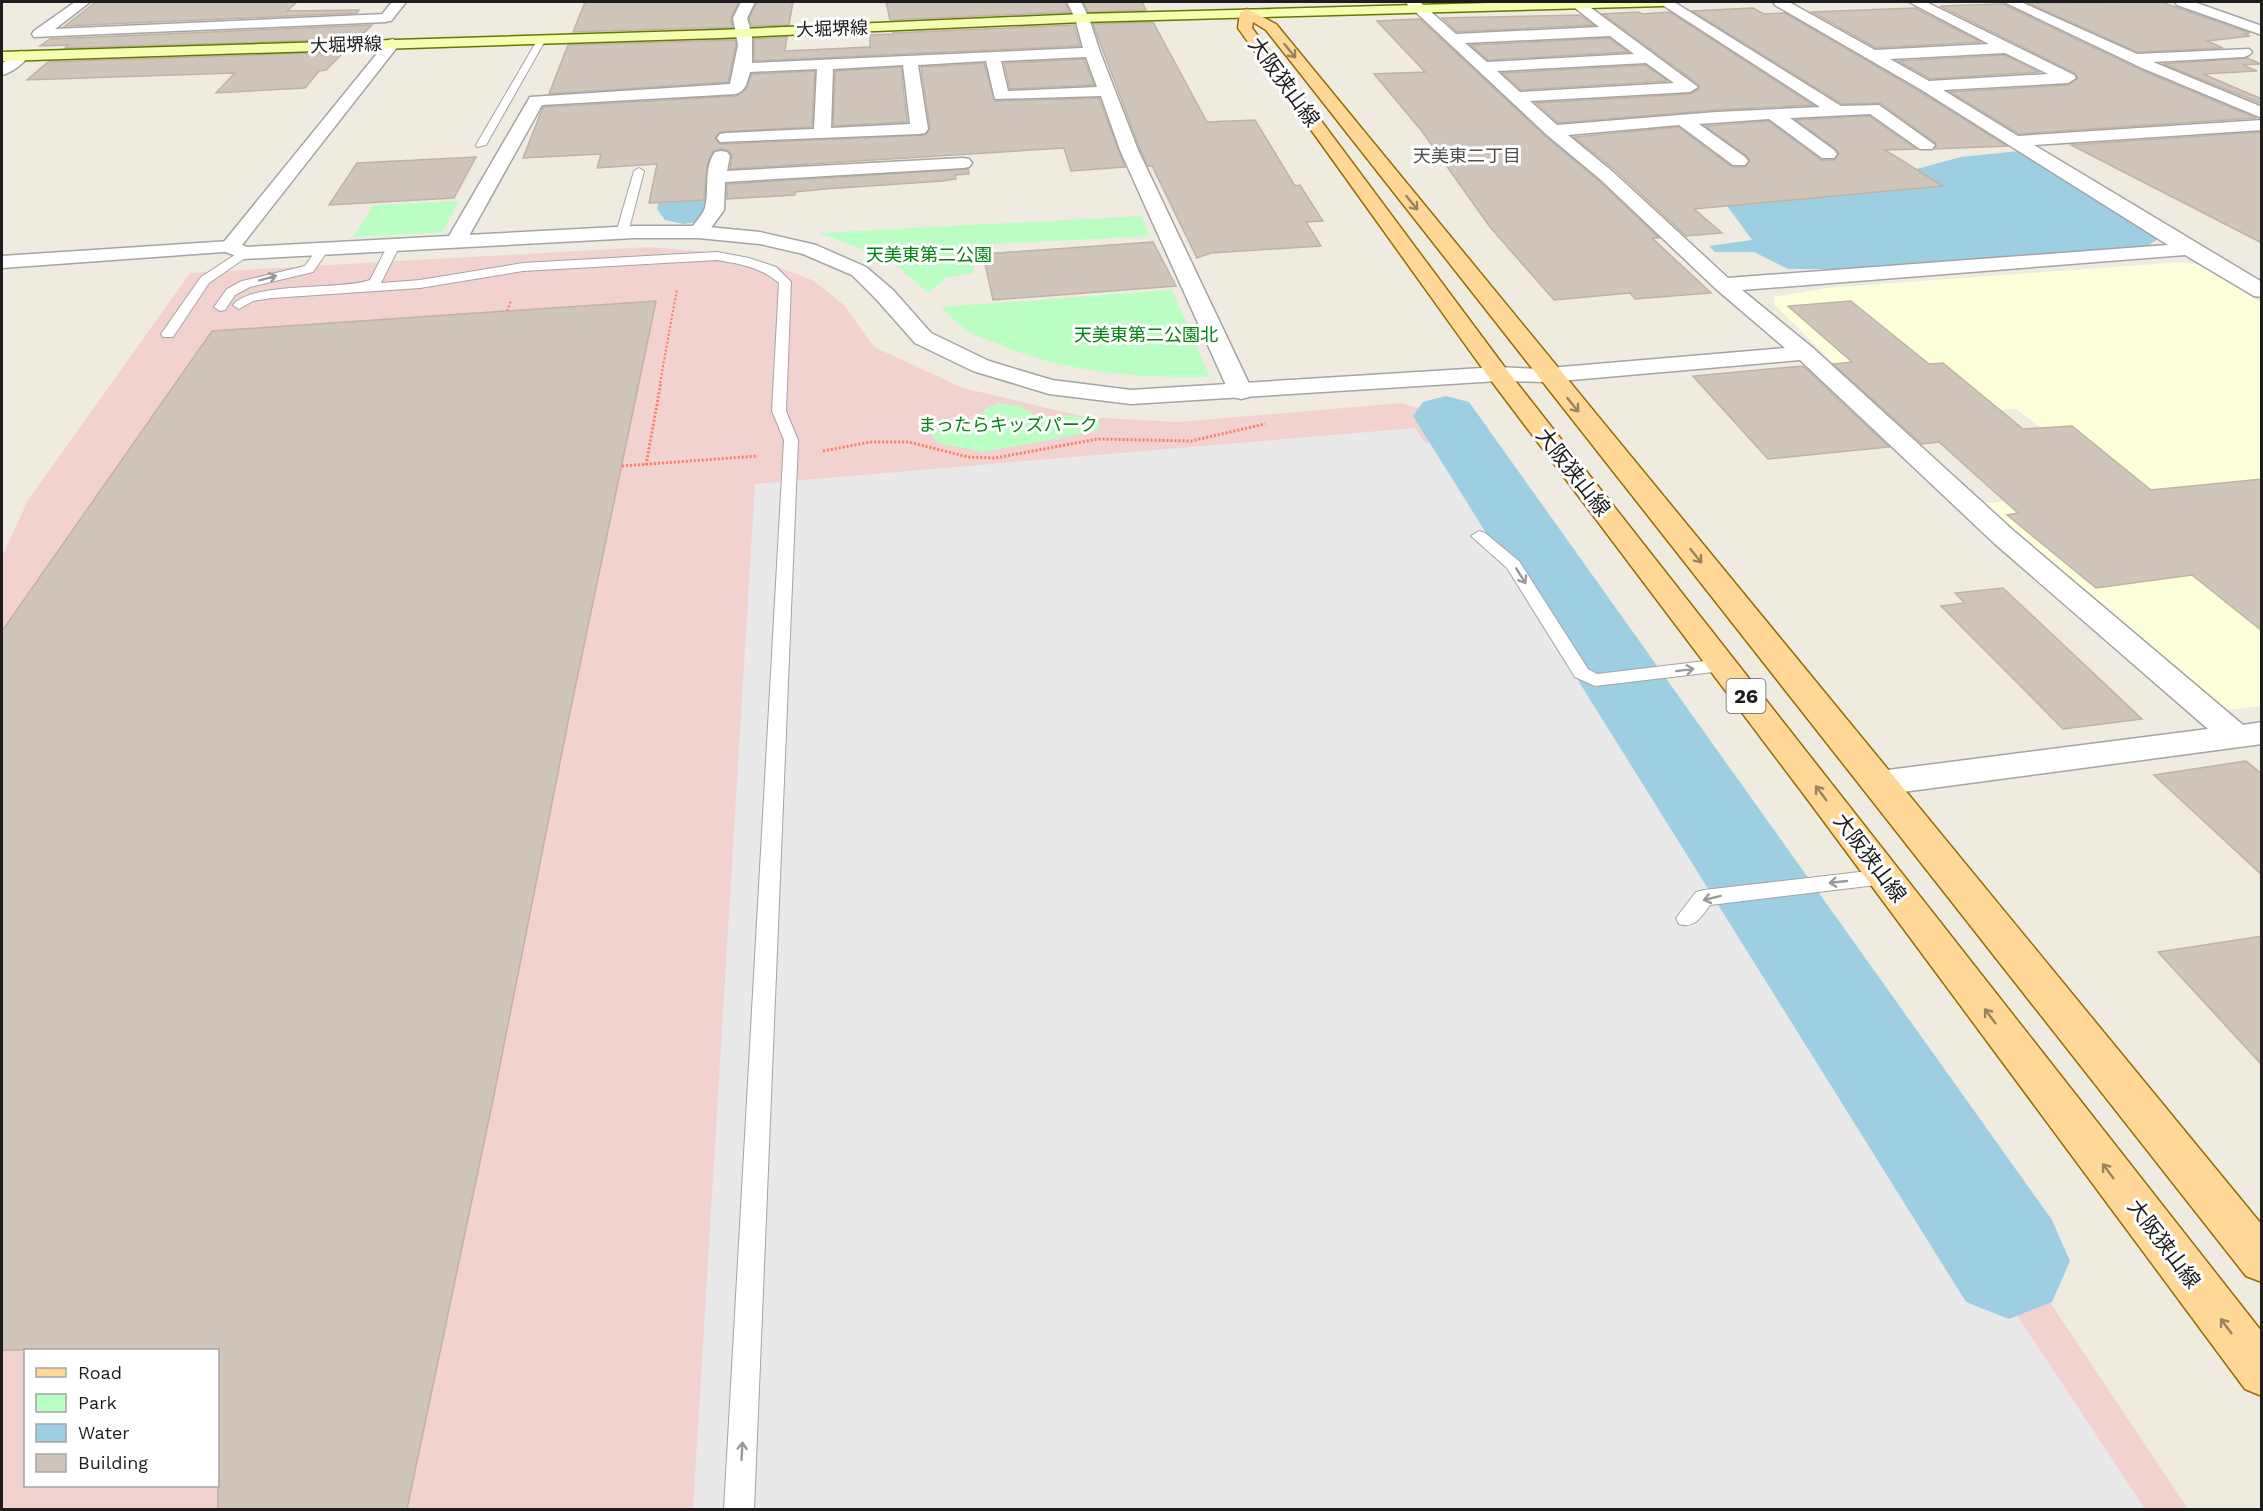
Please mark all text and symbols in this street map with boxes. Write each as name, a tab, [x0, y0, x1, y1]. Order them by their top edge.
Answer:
street label: 大堀堺線	[796, 17, 868, 40]
street label: 大阪狭山線	[1243, 32, 1325, 132]
street label: 大堀堺線	[310, 33, 382, 56]
one-way arrow	[1284, 43, 1297, 59]
district label: 天美東二丁目	[1413, 145, 1521, 166]
one-way arrow	[1405, 195, 1418, 211]
park label: 天美東第二公園	[866, 244, 992, 265]
one-way arrow	[258, 272, 277, 283]
park label: 天美東第二公園北	[1074, 324, 1218, 345]
one-way arrow	[1566, 397, 1580, 412]
park label: まったらキッズパーク	[918, 414, 1098, 435]
street label: 大阪狭山線	[1531, 423, 1616, 521]
one-way arrow	[1689, 548, 1703, 563]
one-way arrow	[1514, 568, 1527, 585]
one-way arrow	[1675, 664, 1695, 675]
road number: 26	[1726, 679, 1766, 713]
one-way arrow	[1815, 786, 1827, 802]
street label: 大阪狭山線	[1829, 808, 1912, 907]
one-way arrow	[1829, 877, 1849, 888]
one-way arrow	[1703, 892, 1722, 904]
one-way arrow	[1983, 1008, 1996, 1024]
one-way arrow	[2102, 1163, 2114, 1179]
street label: 大阪狭山線	[2123, 1194, 2206, 1293]
one-way arrow	[2220, 1318, 2232, 1334]
legend	[24, 1349, 219, 1487]
text: Road	[78, 1362, 122, 1383]
text: Park	[78, 1392, 117, 1413]
text: Water	[78, 1422, 130, 1443]
one-way arrow	[737, 1442, 748, 1462]
text: Building	[78, 1452, 148, 1473]

